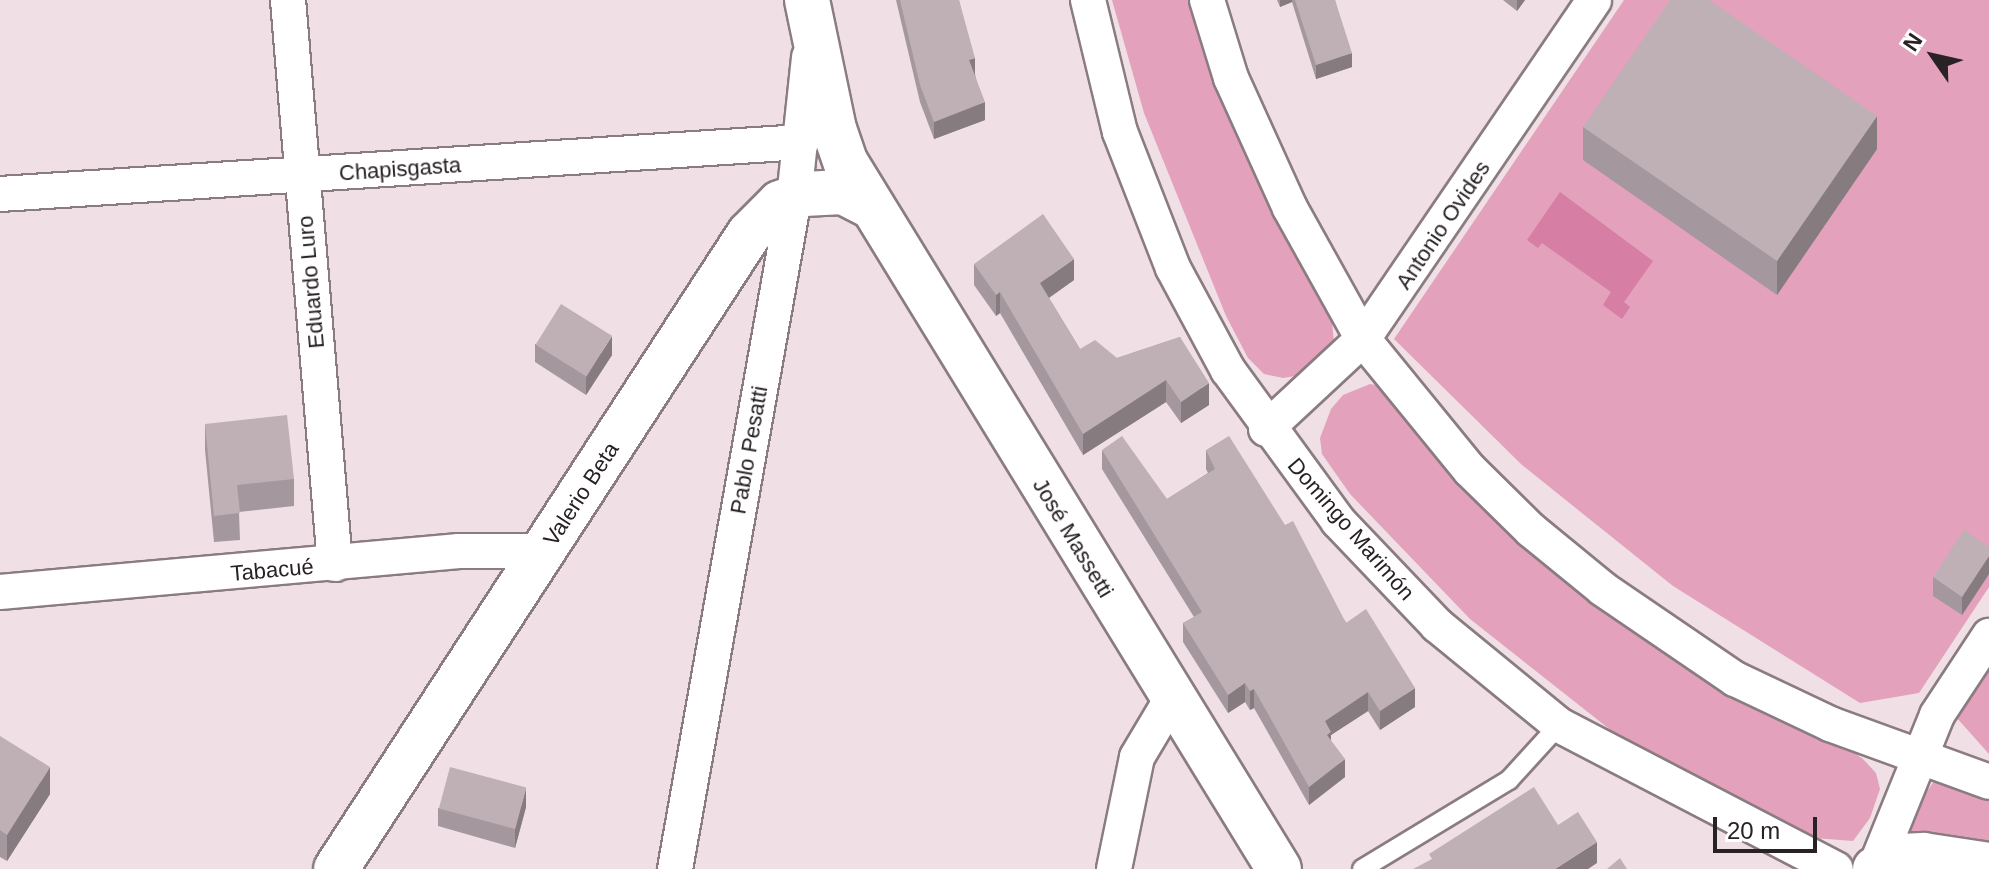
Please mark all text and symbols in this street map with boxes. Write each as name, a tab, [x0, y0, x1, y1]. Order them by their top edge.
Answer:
north arrow	[1893, 16, 1973, 96]
text: N	[1898, 29, 1927, 56]
street label: Chapisgasta	[338, 152, 462, 186]
street label: Antonio Ovides	[1390, 156, 1496, 294]
street label: Eduardo Luro	[292, 214, 330, 350]
street label: Pablo Pesatti	[725, 384, 773, 516]
street label: Valerio Beta	[538, 437, 624, 551]
street label: Domingo Marimón	[1282, 453, 1420, 605]
street label: José Massetti	[1027, 474, 1119, 602]
street label: Tabacué	[229, 553, 315, 587]
scale bar	[1717, 801, 1821, 851]
text: 20 m	[1727, 817, 1780, 844]

